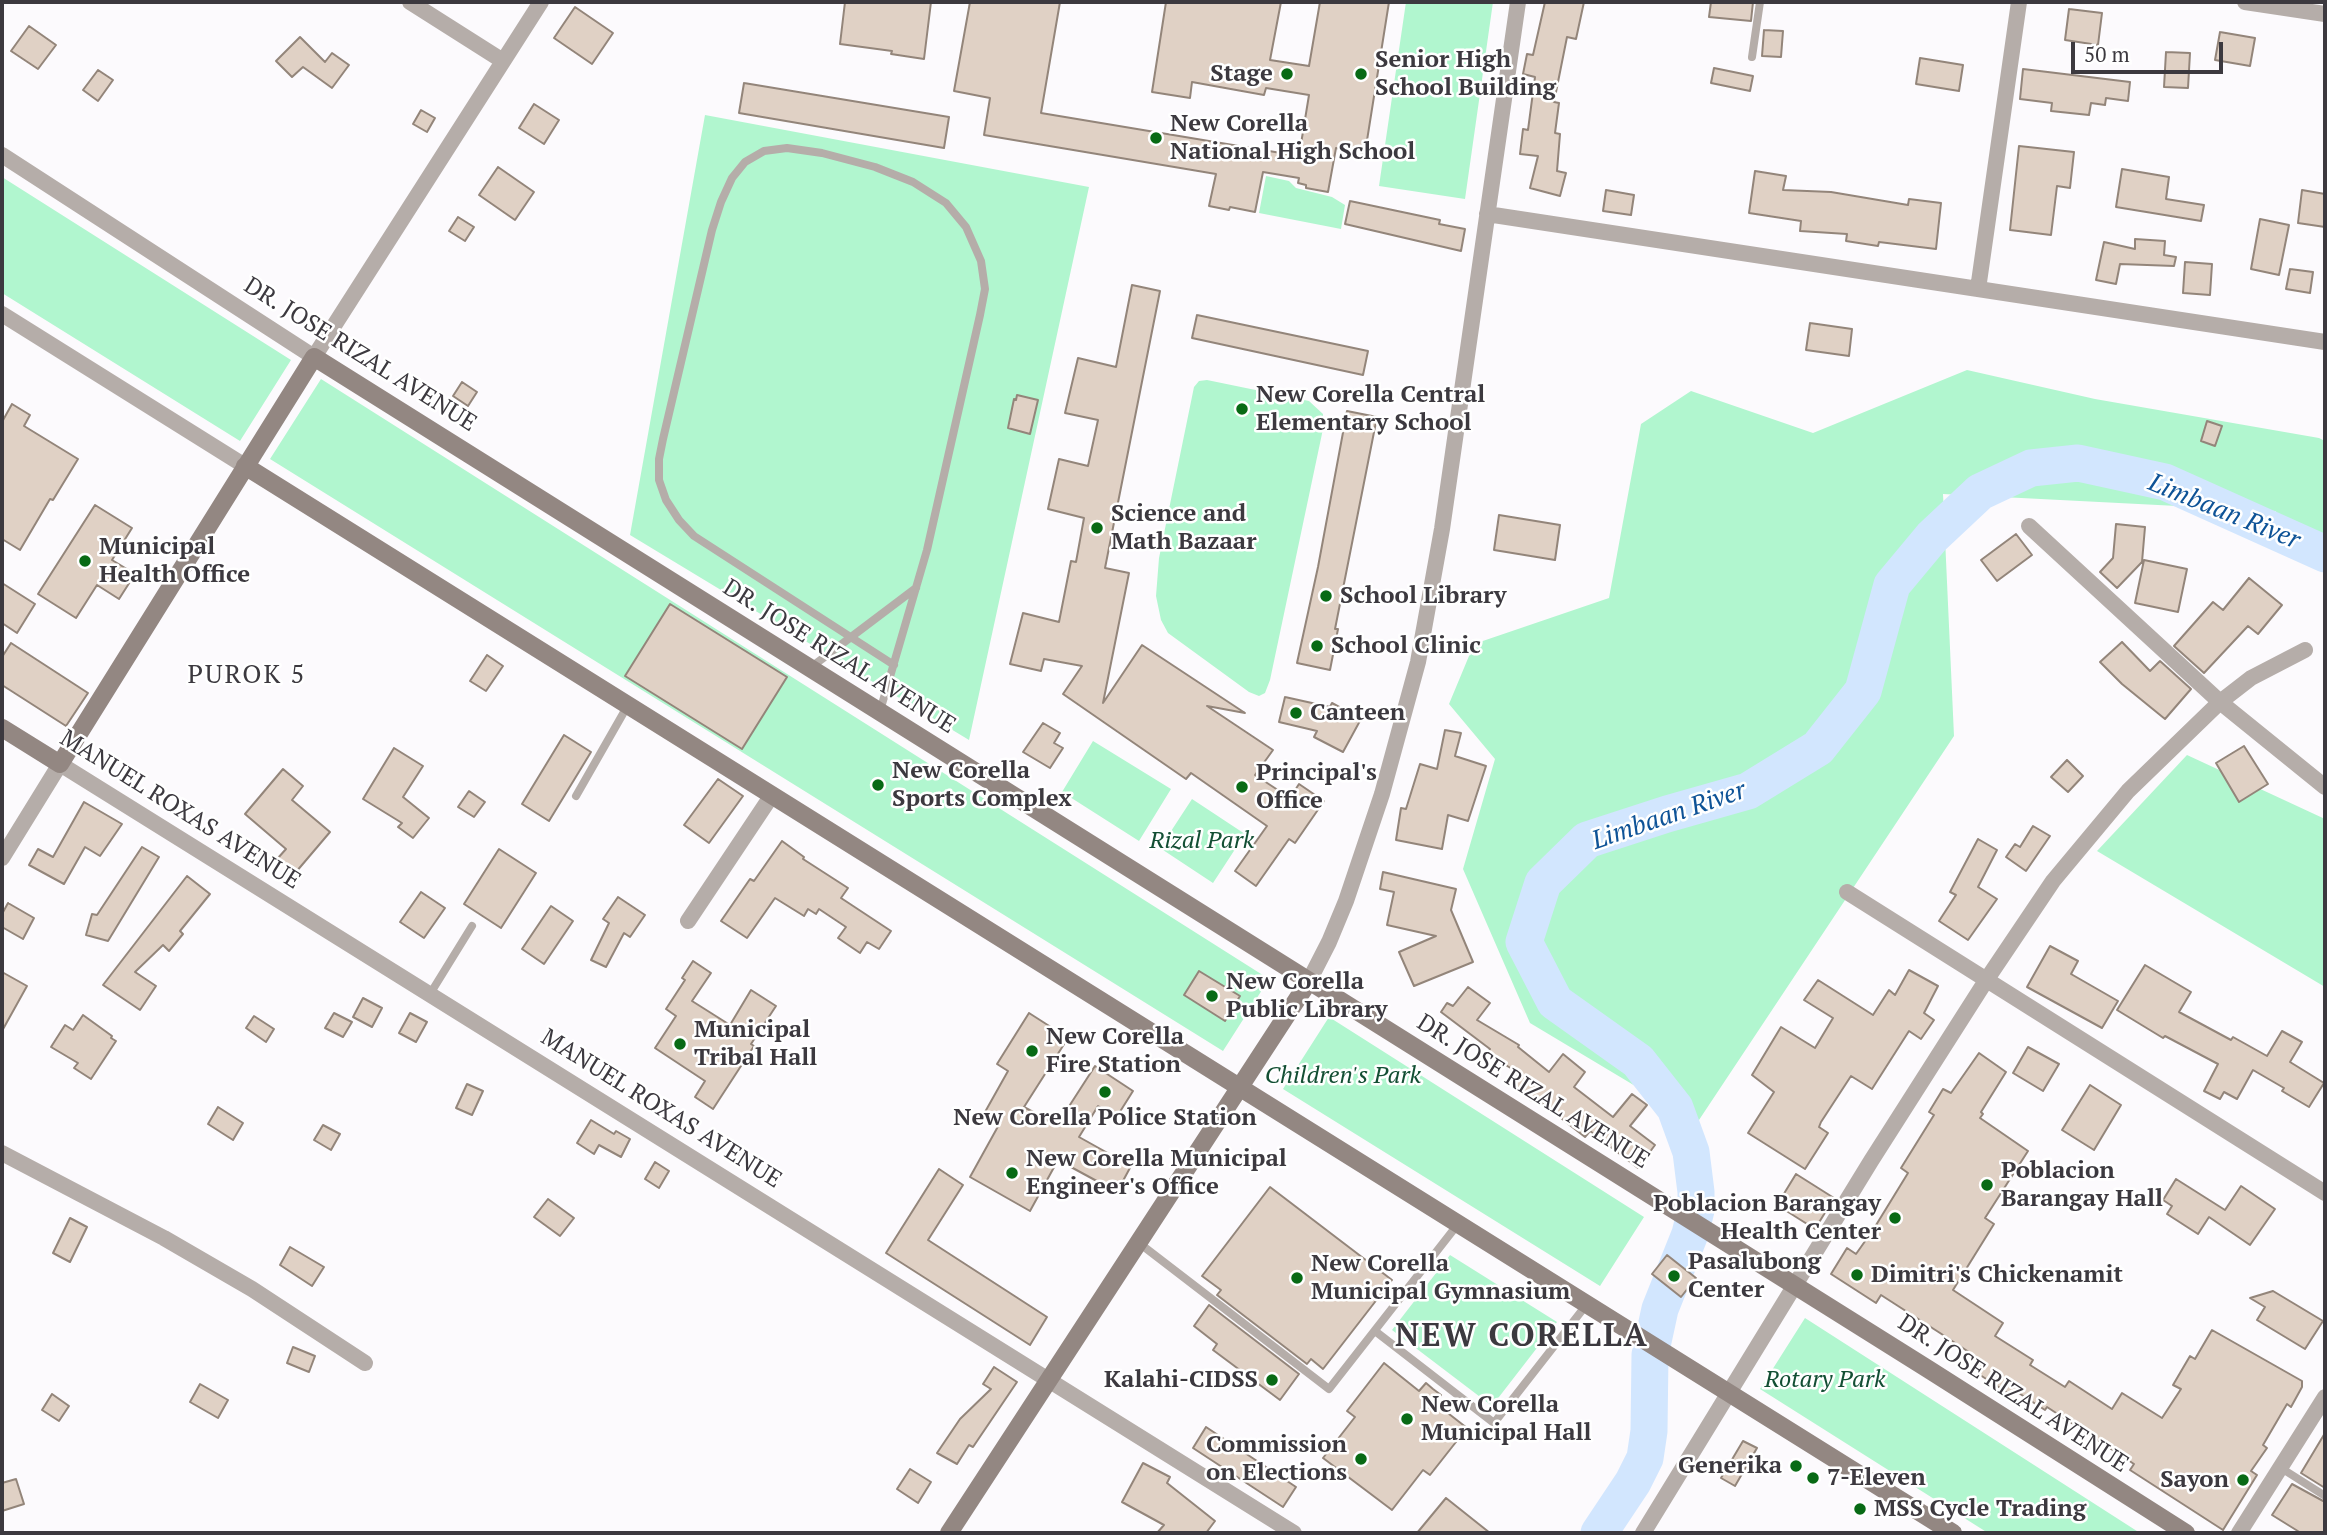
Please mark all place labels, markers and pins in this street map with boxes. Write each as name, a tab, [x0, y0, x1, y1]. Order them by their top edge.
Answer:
place label: Senior High School Building	[1375, 46, 1556, 102]
place label: Stage	[1210, 60, 1273, 88]
marker: Stage	[1279, 66, 1295, 82]
marker: Senior High School Building	[1353, 66, 1369, 82]
place label: New Corella National High School	[1170, 110, 1415, 166]
marker: New Corella National High School	[1148, 130, 1164, 146]
place label: New Corella Central Elementary School	[1256, 381, 1485, 437]
marker: New Corella Central Elementary School	[1234, 401, 1250, 417]
place label: Science and Math Bazaar	[1111, 500, 1257, 556]
marker: Science and Math Bazaar	[1089, 520, 1105, 536]
place label: Municipal Health Office	[99, 533, 250, 589]
marker: Municipal Health Office	[77, 553, 93, 569]
place label: School Library	[1340, 582, 1506, 610]
marker: School Library	[1318, 588, 1334, 604]
place label: School Clinic	[1331, 632, 1481, 660]
marker: School Clinic	[1309, 638, 1325, 654]
place label: Canteen	[1310, 699, 1405, 727]
marker: Canteen	[1288, 705, 1304, 721]
place label: New Corella Sports Complex	[892, 757, 1072, 813]
place label: Principal's Office	[1256, 759, 1377, 815]
marker: New Corella Sports Complex	[870, 777, 886, 793]
marker: Principal's Office	[1234, 779, 1250, 795]
place label: New Corella Public Library	[1226, 968, 1387, 1024]
marker: New Corella Public Library	[1204, 988, 1220, 1004]
place label: Municipal Tribal Hall	[694, 1016, 817, 1072]
place label: New Corella Fire Station	[1046, 1023, 1184, 1079]
marker: Municipal Tribal Hall	[672, 1036, 688, 1052]
marker: New Corella Fire Station	[1024, 1043, 1040, 1059]
marker: New Corella Police Station	[1097, 1084, 1113, 1100]
place label: New Corella Police Station	[953, 1104, 1257, 1132]
place label: New Corella Municipal Engineer's Office	[1026, 1145, 1287, 1201]
place label: Poblacion Barangay Hall	[2001, 1157, 2163, 1213]
marker: New Corella Municipal Engineer's Office	[1004, 1165, 1020, 1181]
marker: Poblacion Barangay Hall	[1979, 1177, 1995, 1193]
place label: Poblacion Barangay Health Center	[1653, 1190, 1881, 1246]
marker: Poblacion Barangay Health Center	[1887, 1210, 1903, 1226]
place label: Pasalubong Center	[1688, 1248, 1821, 1304]
place label: New Corella Municipal Gymnasium	[1311, 1250, 1570, 1306]
place label: Dimitri's Chickenamit	[1871, 1261, 2123, 1289]
marker: Dimitri's Chickenamit	[1849, 1267, 1865, 1283]
marker: Pasalubong Center	[1666, 1268, 1682, 1284]
marker: New Corella Municipal Gymnasium	[1289, 1270, 1305, 1286]
place label: Kalahi-CIDSS	[1104, 1366, 1258, 1394]
marker: Kalahi-CIDSS	[1264, 1372, 1280, 1388]
place label: New Corella Municipal Hall	[1421, 1391, 1591, 1447]
marker: New Corella Municipal Hall	[1399, 1411, 1415, 1427]
place label: Commission on Elections	[1206, 1431, 1347, 1487]
marker: Commission on Elections	[1353, 1451, 1369, 1467]
place label: Generika	[1678, 1452, 1782, 1480]
marker: Generika	[1788, 1458, 1804, 1474]
place label: 7-Eleven	[1827, 1464, 1926, 1492]
place label: Sayon	[2160, 1466, 2229, 1494]
marker: 7-Eleven	[1805, 1470, 1821, 1486]
marker: Sayon	[2235, 1472, 2251, 1488]
place label: MSS Cycle Trading	[1874, 1495, 2086, 1523]
marker: MSS Cycle Trading	[1852, 1501, 1868, 1517]

